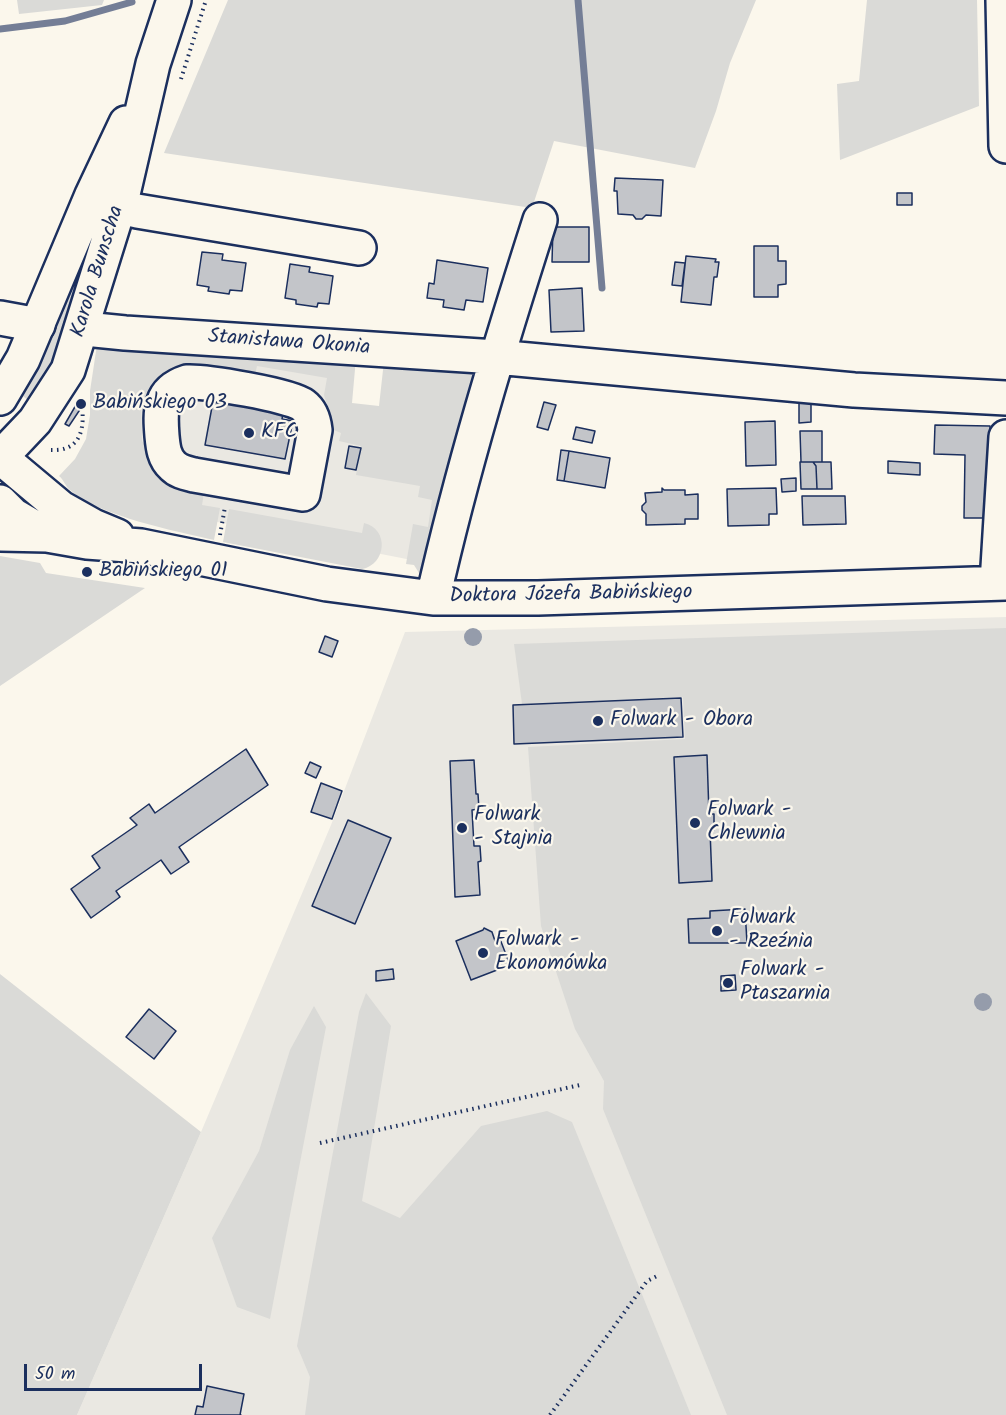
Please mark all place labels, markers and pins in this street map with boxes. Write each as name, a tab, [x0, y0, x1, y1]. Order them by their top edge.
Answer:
place label: Babińskiego 03	[93, 391, 227, 417]
marker: Babińskiego 03	[74, 397, 88, 411]
place label: KFC	[261, 420, 297, 446]
marker: KFC	[242, 426, 256, 440]
place label: Babińskiego 01	[99, 559, 228, 585]
marker: Babińskiego 01	[80, 565, 94, 579]
place label: Folwark - Obora	[610, 708, 753, 734]
marker: Folwark - Obora	[591, 714, 605, 728]
place label: Folwark - Chlewnia	[707, 798, 791, 848]
place label: Folwark - Stajnia	[474, 803, 553, 853]
marker: Folwark - Chlewnia	[688, 816, 702, 830]
marker: Folwark - Stajnia	[455, 821, 469, 835]
place label: Folwark - Rzeźnia	[729, 906, 813, 956]
marker: Folwark - Rzeźnia	[710, 924, 724, 938]
place label: Folwark - Ekonomówka	[495, 928, 607, 978]
marker: Folwark - Ekonomówka	[476, 946, 490, 960]
place label: Folwark - Ptaszarnia	[740, 958, 830, 1008]
marker: Folwark - Ptaszarnia	[721, 976, 735, 990]

